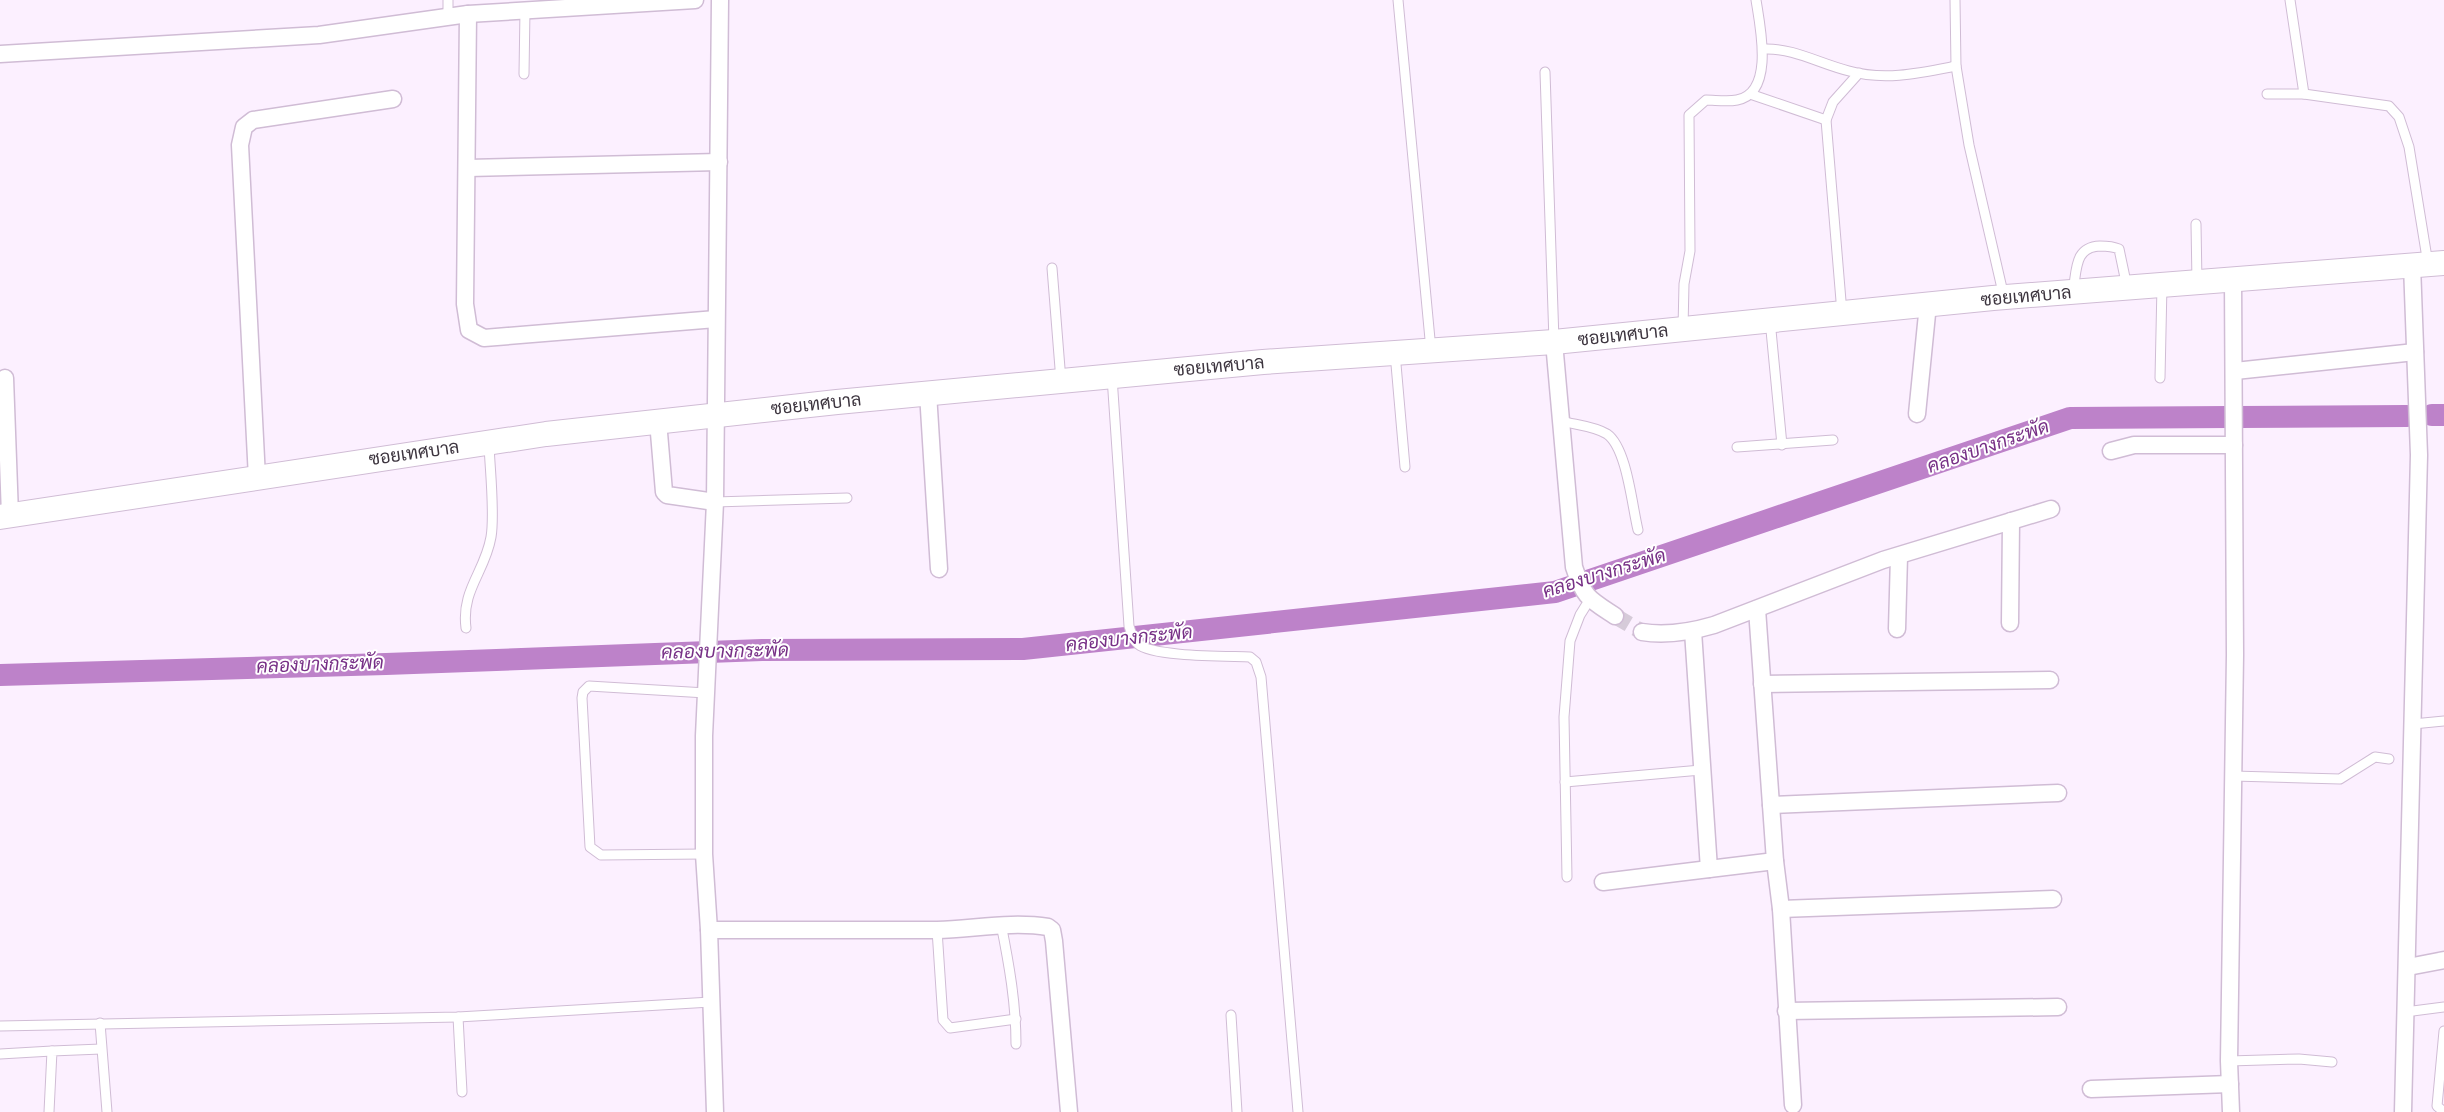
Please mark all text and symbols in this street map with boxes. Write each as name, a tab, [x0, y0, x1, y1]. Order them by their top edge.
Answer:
street label: ซอยเทศบาล	[1980, 280, 2072, 312]
street label: ซอยเทศบาล	[1577, 318, 1669, 352]
street label: ซอยเทศบาล	[1173, 350, 1265, 382]
street label: ซอยเทศบาล	[770, 387, 862, 421]
water label: คลองบางกระพัด	[1924, 413, 2052, 479]
street label: ซอยเทศบาล	[367, 435, 461, 471]
water label: คลองบางกระพัด	[1539, 542, 1669, 604]
water label: คลองบางกระพัด	[1064, 619, 1194, 657]
water label: คลองบางกระพัด	[661, 637, 789, 665]
water label: คลองบางกระพัด	[256, 649, 384, 679]

